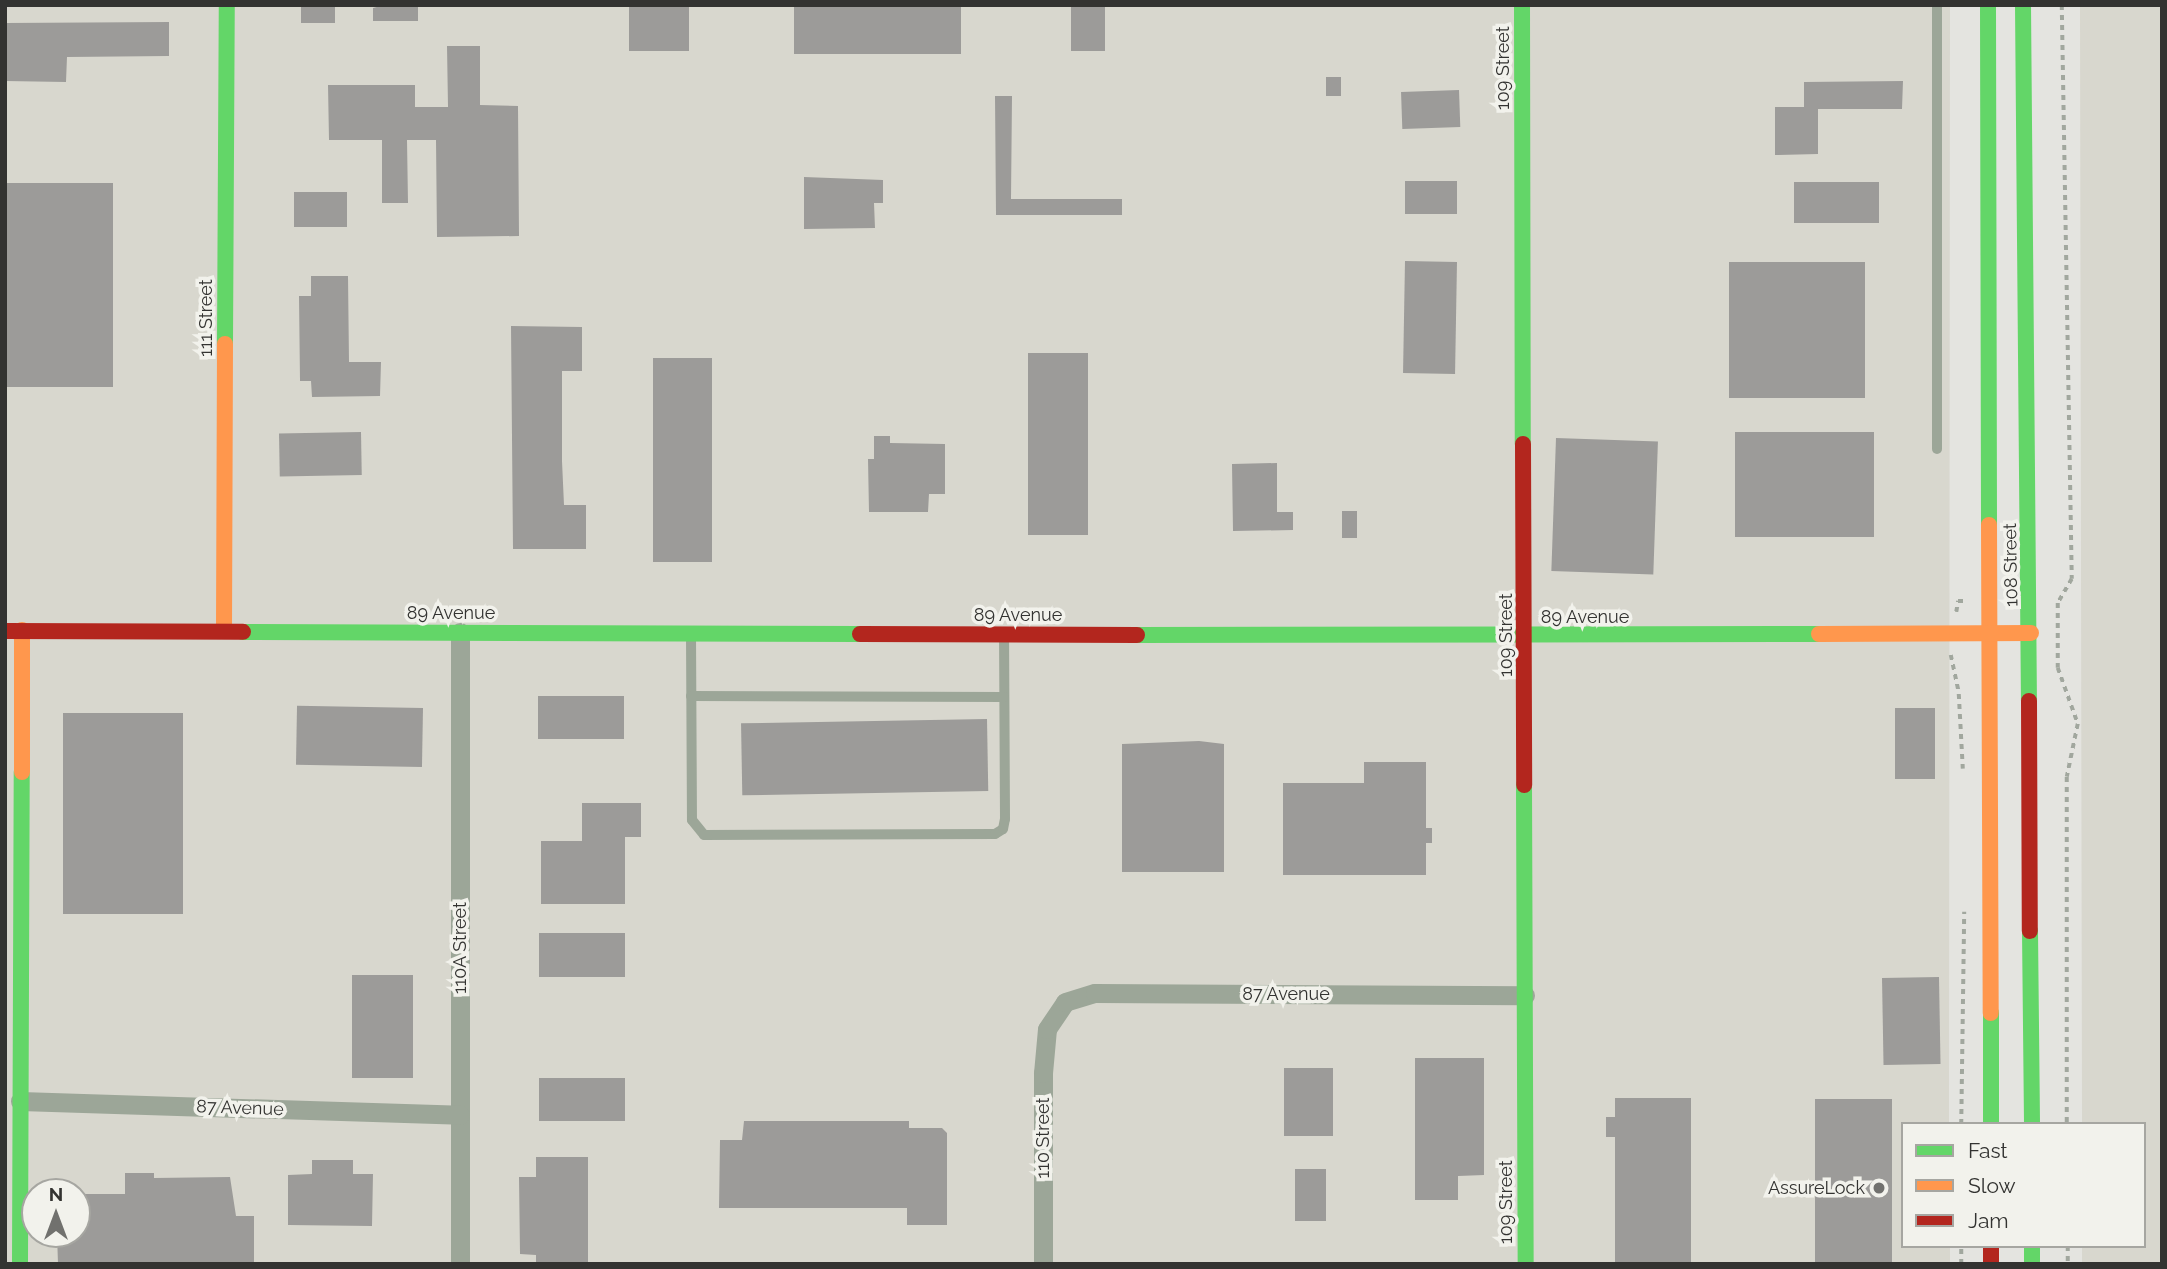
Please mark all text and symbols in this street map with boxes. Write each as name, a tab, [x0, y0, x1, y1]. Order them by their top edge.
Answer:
street label: 109 Street	[1492, 26, 1514, 110]
street label: 111 Street	[195, 279, 217, 357]
street label: 108 Street	[1999, 523, 2023, 607]
street label: 109 Street	[1495, 593, 1517, 677]
street label: 89 Avenue	[407, 602, 495, 624]
street label: 89 Avenue	[974, 604, 1062, 626]
street label: 89 Avenue	[1541, 606, 1629, 628]
street label: 110A Street	[449, 902, 471, 994]
street label: 87 Avenue	[1242, 983, 1330, 1005]
street label: 87 Avenue	[196, 1096, 284, 1120]
street label: 110 Street	[1032, 1098, 1054, 1178]
legend	[1901, 1122, 2146, 1248]
text: Fast	[1968, 1138, 2008, 1163]
street label: 109 Street	[1495, 1160, 1517, 1244]
text: Slow	[1968, 1173, 2016, 1198]
place label: AssureLock	[1768, 1177, 1865, 1199]
north arrow	[21, 1178, 91, 1248]
marker: AssureLock	[1871, 1180, 1887, 1196]
text: N	[49, 1183, 63, 1205]
text: Jam	[1968, 1208, 2009, 1233]

